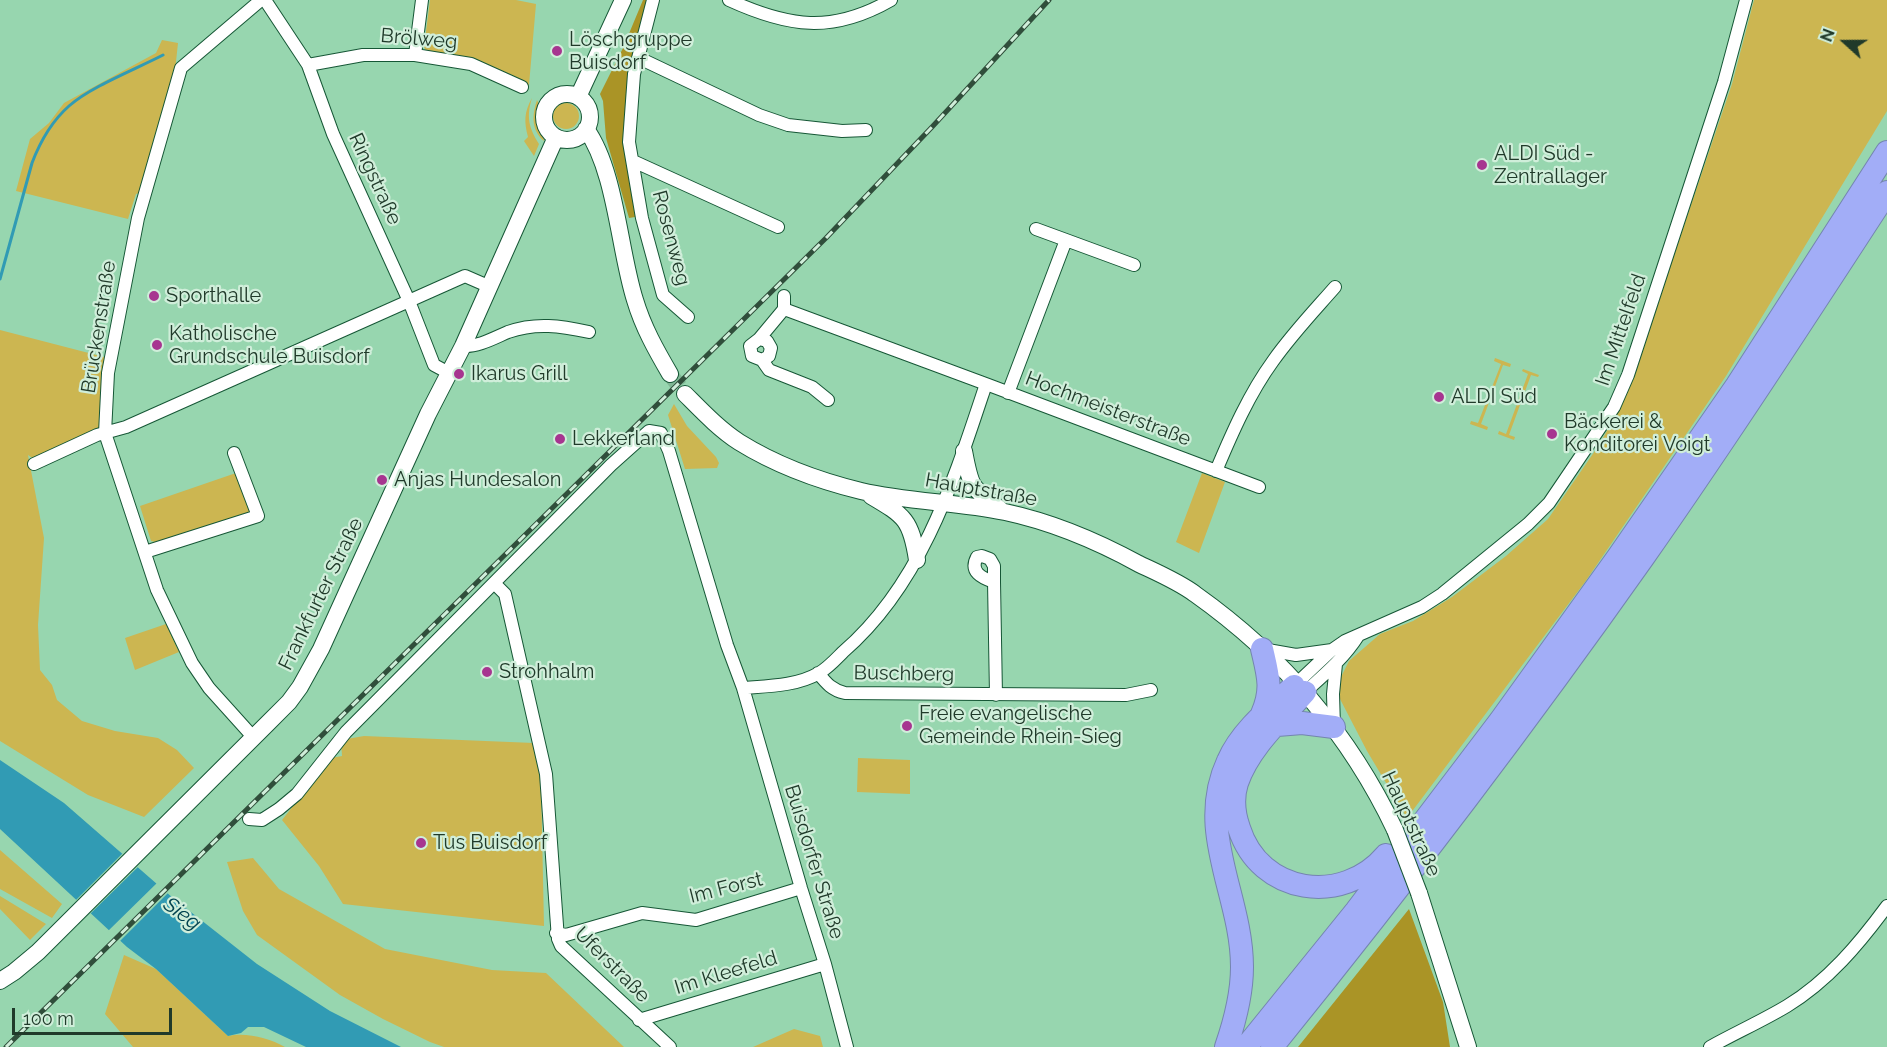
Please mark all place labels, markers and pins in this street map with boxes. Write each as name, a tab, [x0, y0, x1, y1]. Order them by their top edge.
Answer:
place label: Löschgruppe Buisdorf	[569, 28, 692, 75]
marker: Löschgruppe Buisdorf	[550, 44, 564, 58]
place label: ALDI Süd - Zentrallager	[1494, 142, 1607, 189]
marker: ALDI Süd - Zentrallager	[1475, 158, 1489, 172]
place label: Sporthalle	[166, 284, 261, 308]
marker: Sporthalle	[147, 289, 161, 303]
place label: Katholische Grundschule Buisdorf	[169, 322, 370, 369]
marker: Katholische Grundschule Buisdorf	[150, 338, 164, 352]
place label: Ikarus Grill	[471, 362, 568, 386]
marker: Ikarus Grill	[452, 367, 466, 381]
place label: ALDI Süd	[1451, 385, 1537, 409]
marker: ALDI Süd	[1432, 390, 1446, 404]
place label: Bäckerei & Konditorei Voigt	[1564, 410, 1710, 457]
place label: Lekkerland	[572, 427, 675, 451]
marker: Bäckerei & Konditorei Voigt	[1545, 427, 1559, 441]
marker: Lekkerland	[553, 432, 567, 446]
place label: Anjas Hundesalon	[394, 468, 561, 492]
marker: Anjas Hundesalon	[375, 473, 389, 487]
place label: Strohhalm	[499, 660, 594, 684]
marker: Strohhalm	[480, 665, 494, 679]
place label: Freie evangelische Gemeinde Rhein-Sieg	[919, 702, 1122, 749]
marker: Freie evangelische Gemeinde Rhein-Sieg	[900, 719, 914, 733]
place label: Tus Buisdorf	[433, 831, 547, 855]
marker: Tus Buisdorf	[414, 836, 428, 850]

